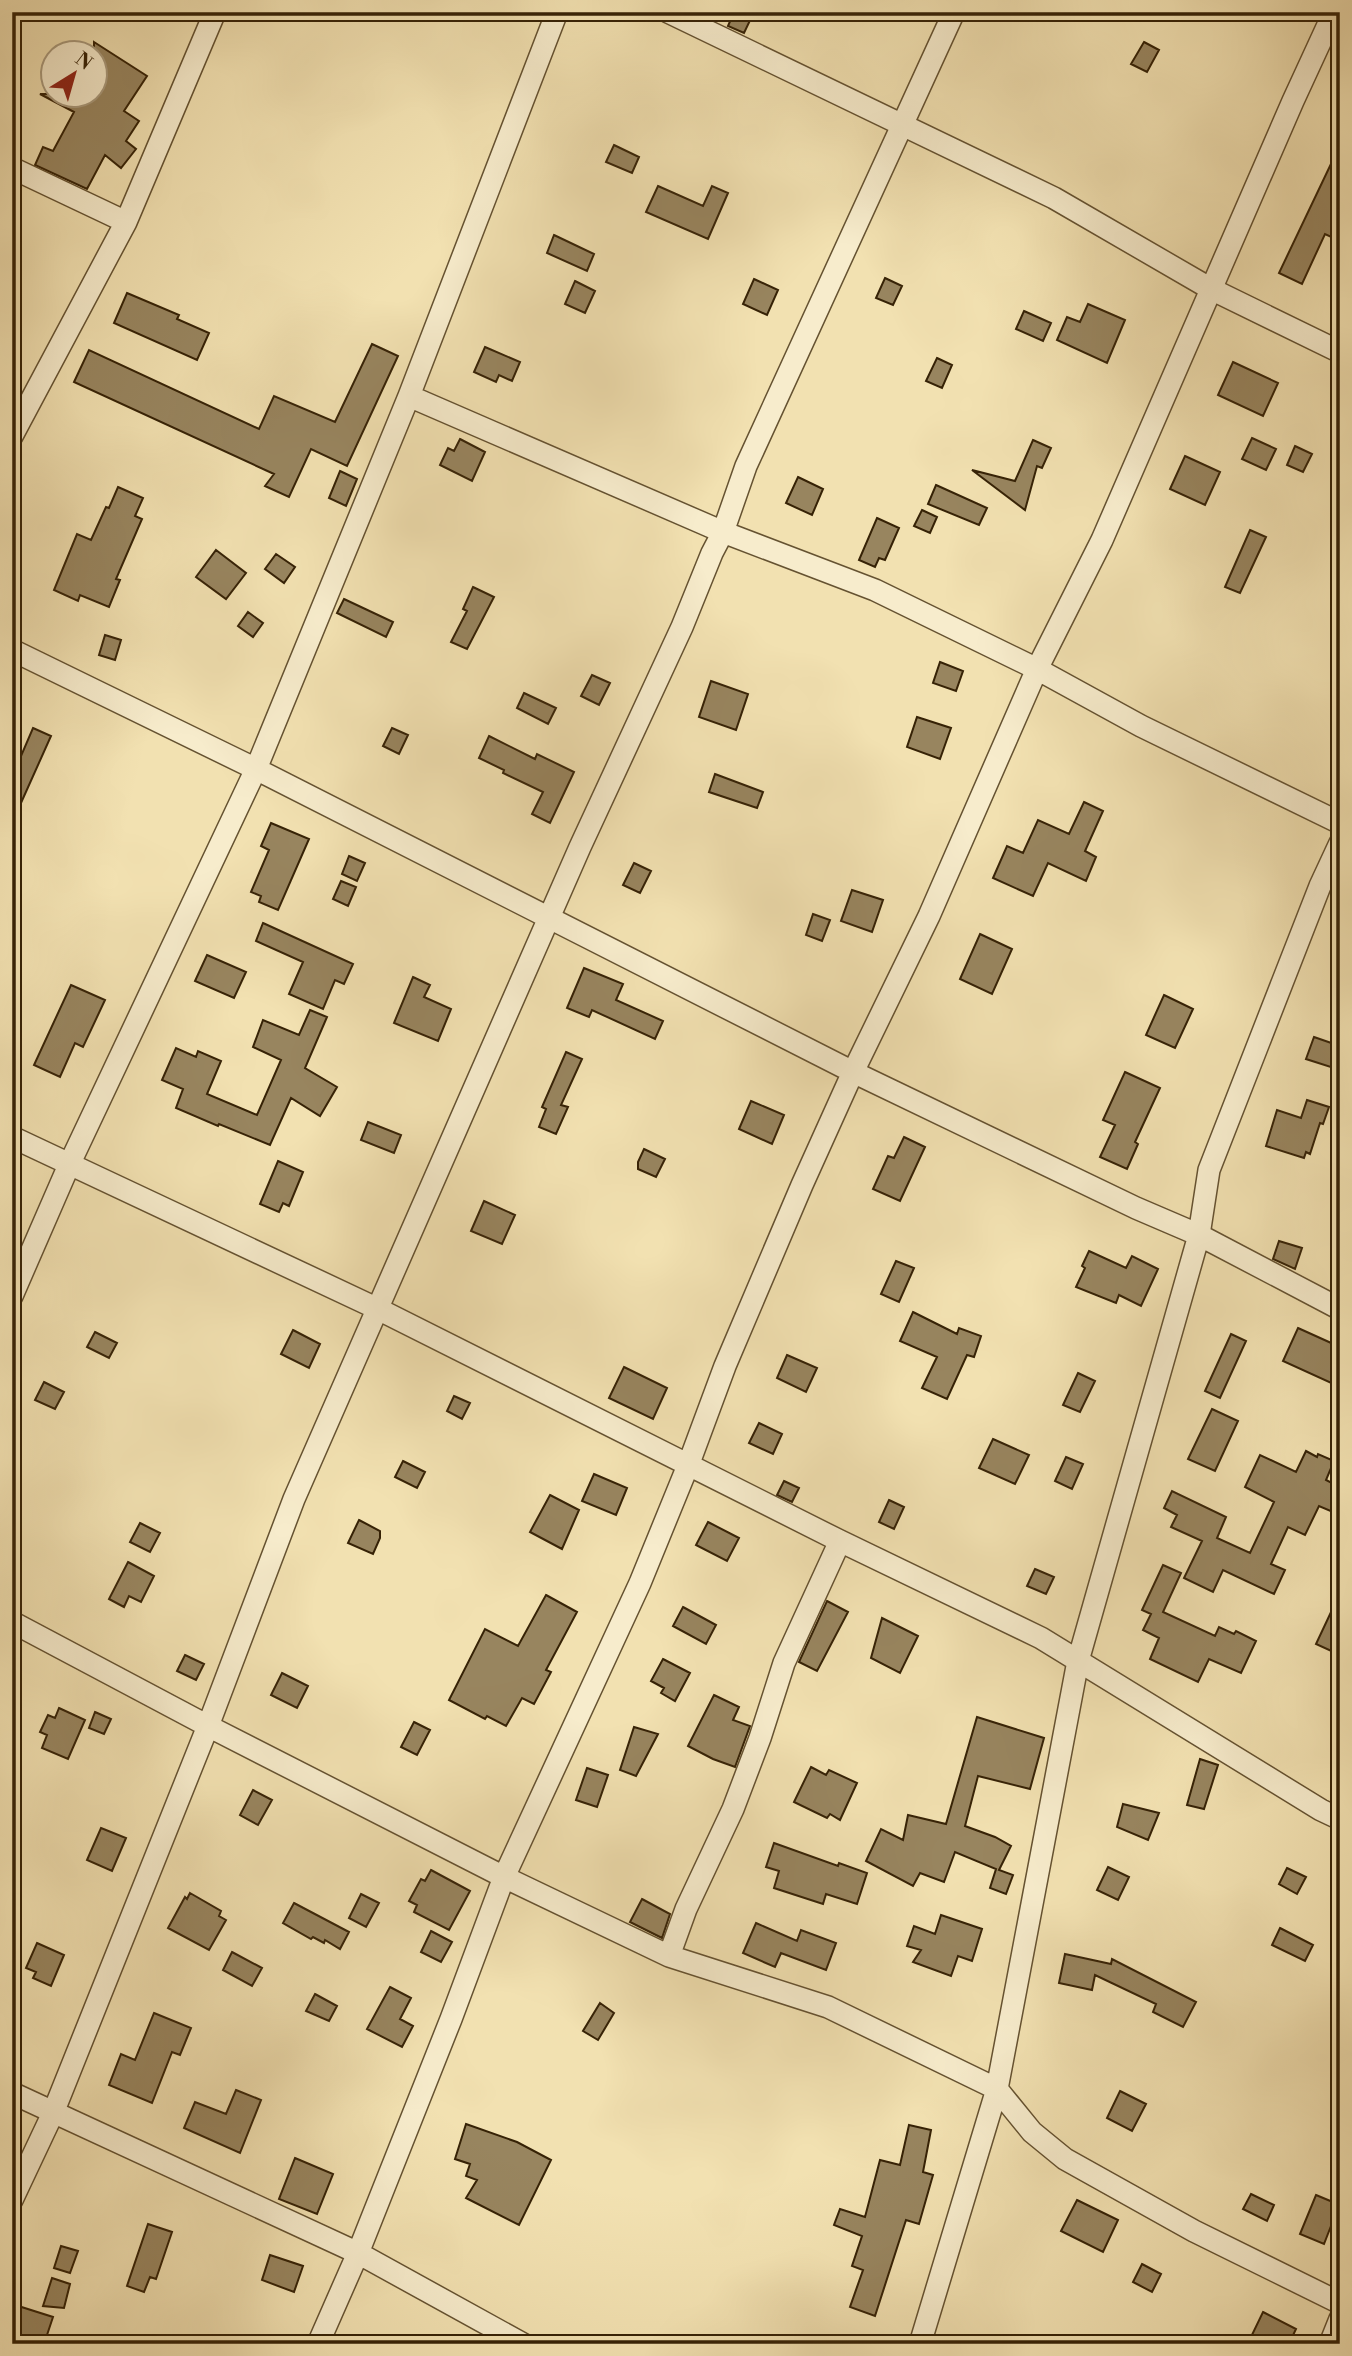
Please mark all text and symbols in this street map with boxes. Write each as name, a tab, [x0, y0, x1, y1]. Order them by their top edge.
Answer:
north arrow	[38, 38, 108, 108]
text: N	[70, 47, 97, 75]

